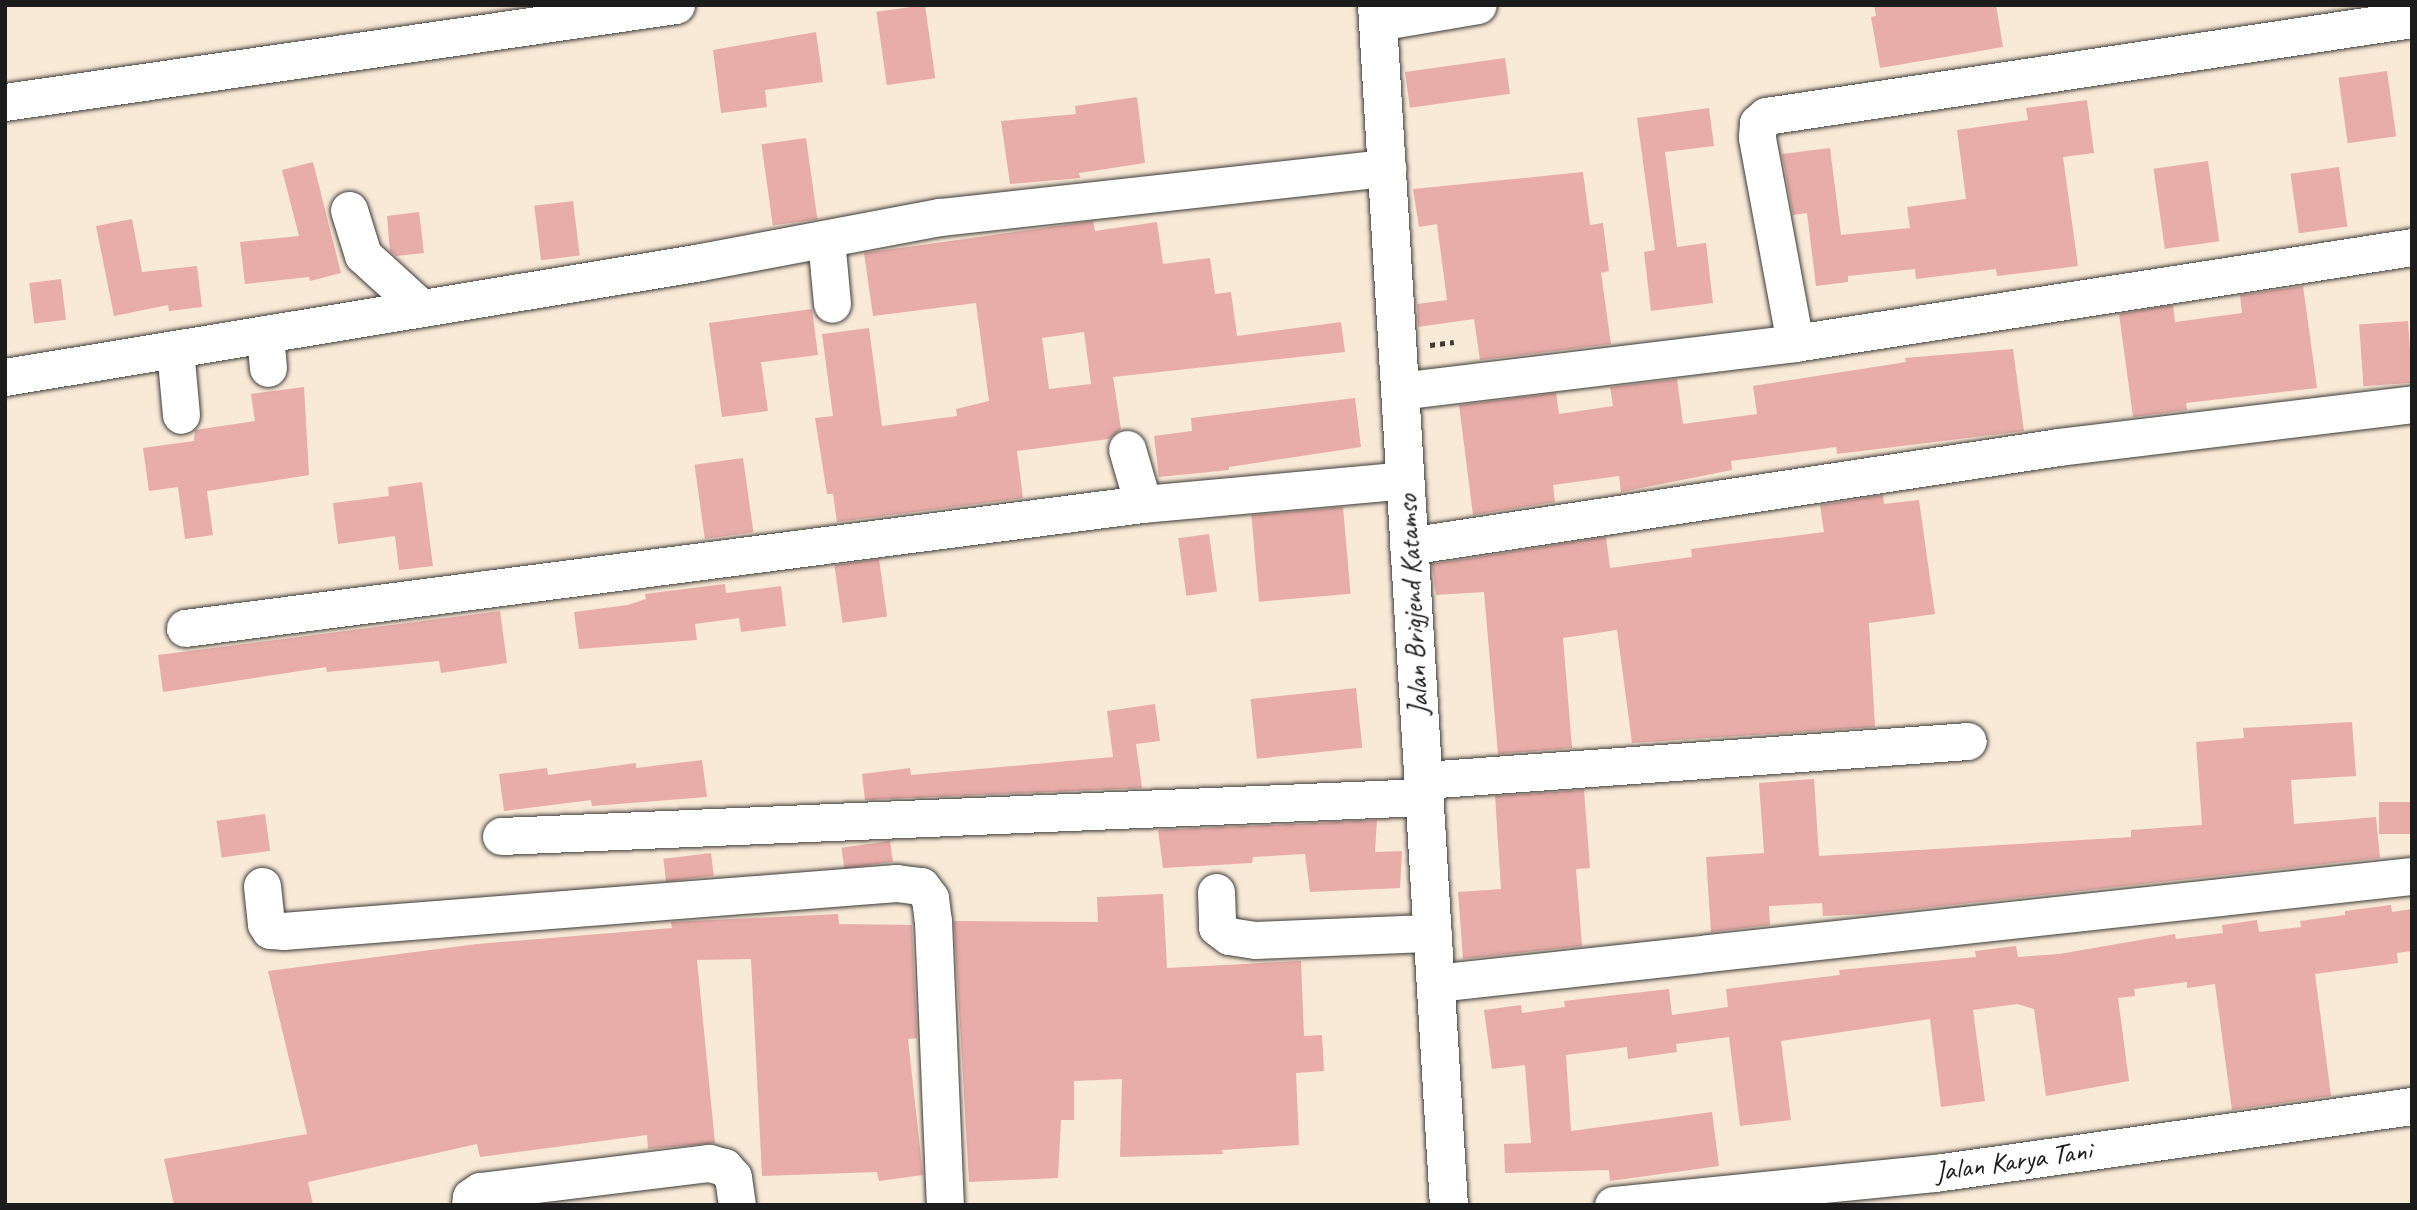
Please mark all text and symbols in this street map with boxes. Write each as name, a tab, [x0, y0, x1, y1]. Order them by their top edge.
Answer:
street label: Jalan Brigjend Katamso	[1390, 493, 1436, 717]
street label: Jalan Karya Tani	[1932, 1133, 2094, 1189]

